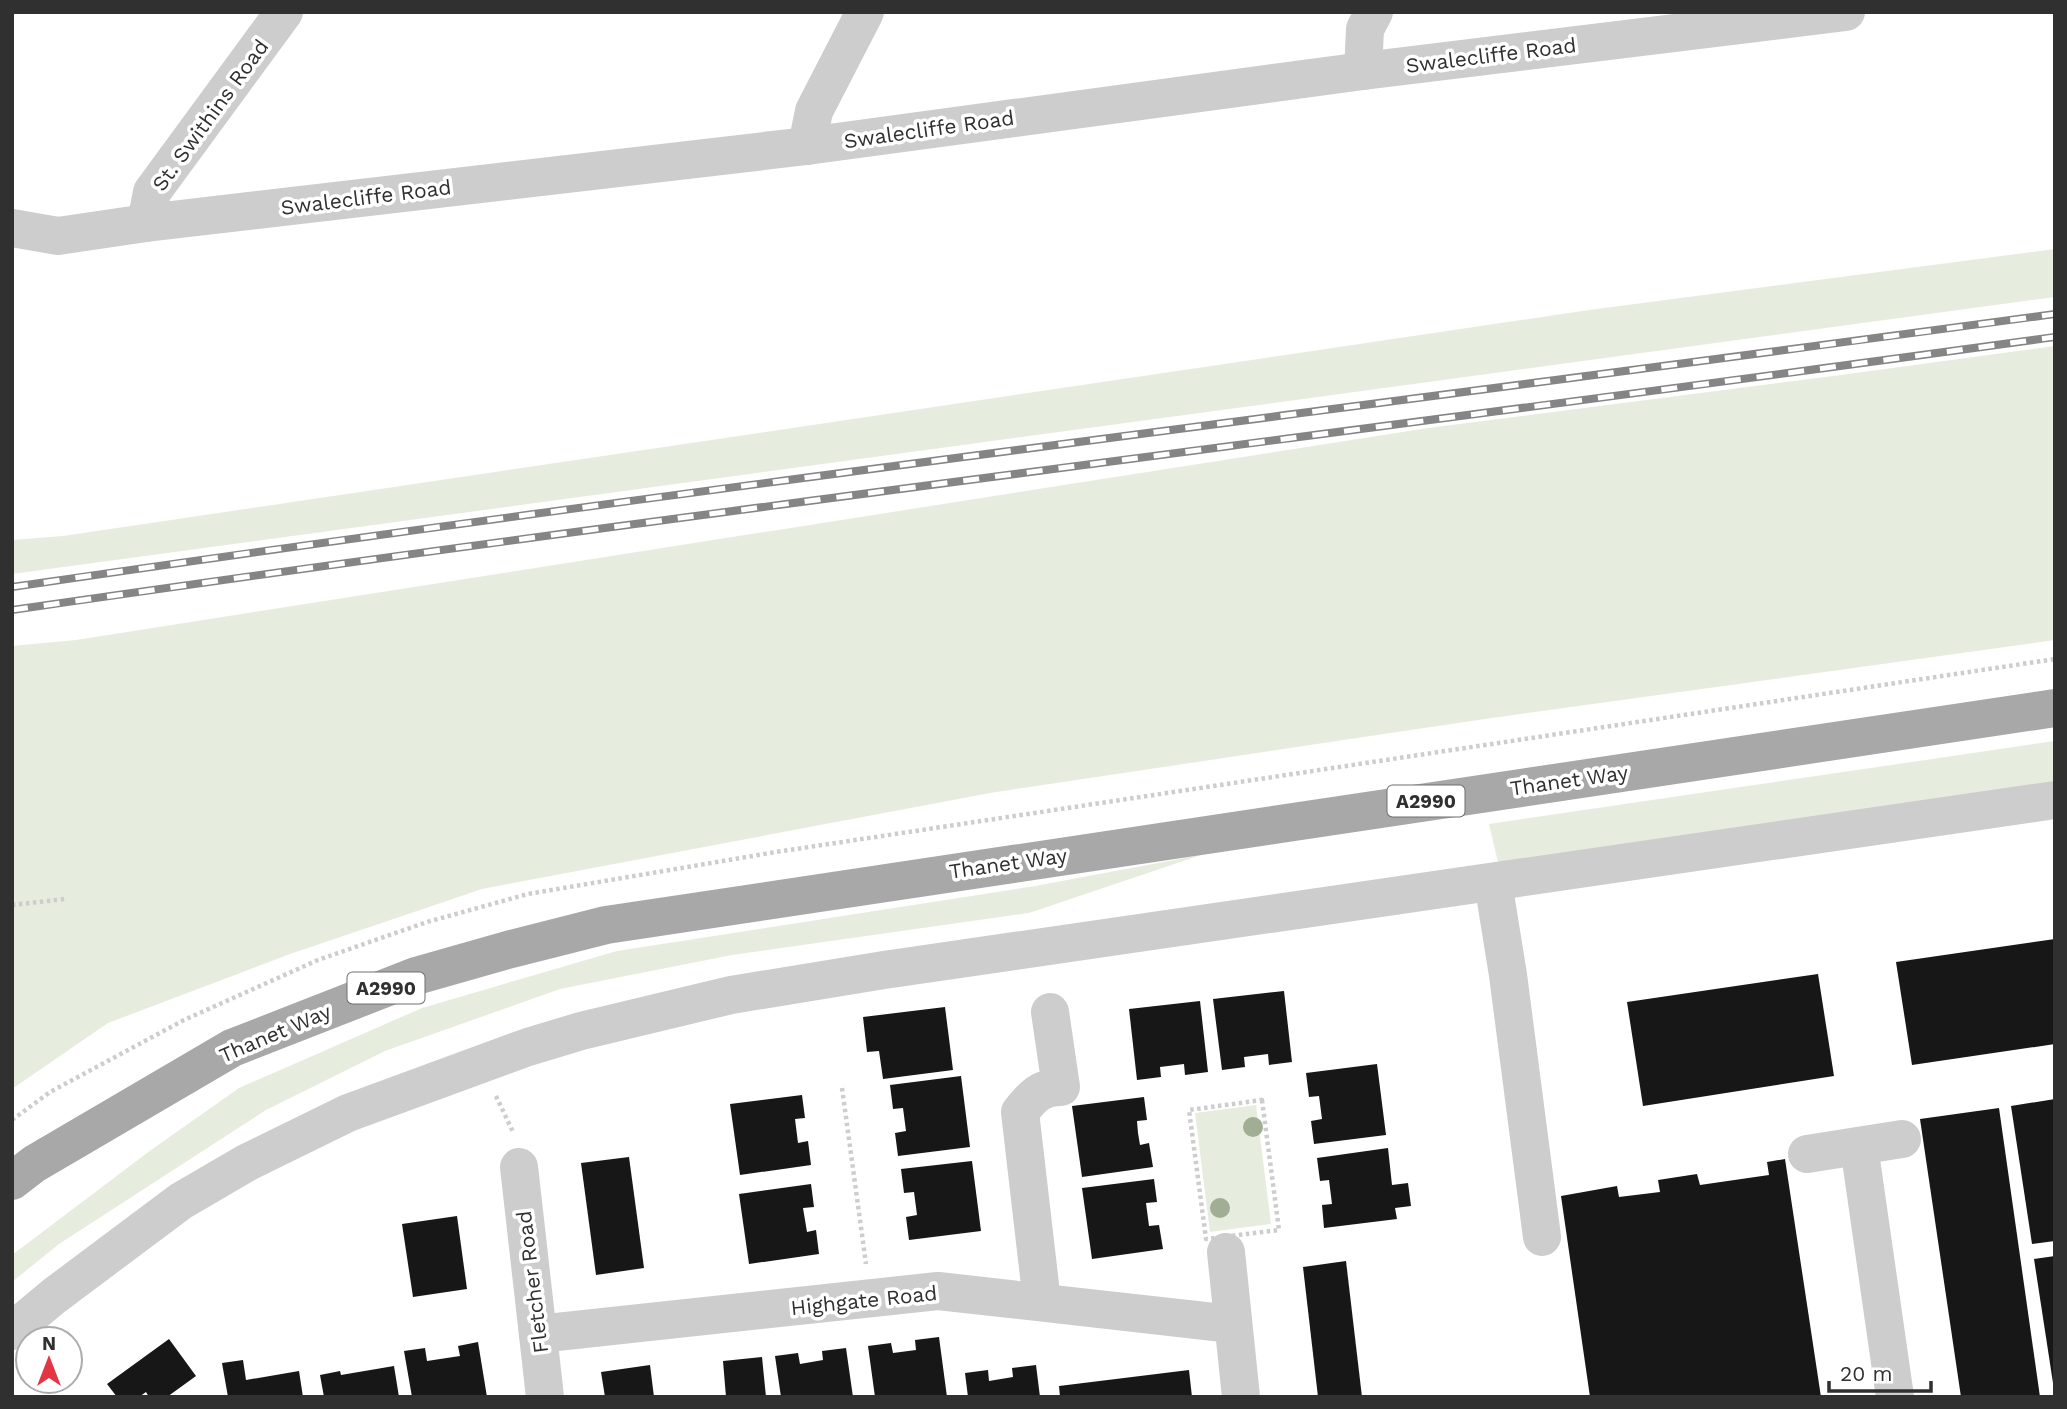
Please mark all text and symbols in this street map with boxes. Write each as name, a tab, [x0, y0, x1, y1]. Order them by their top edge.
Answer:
street label: Swalecliffe Road	[1404, 32, 1578, 78]
street label: St. Swithins Road	[147, 34, 273, 196]
street label: Swalecliffe Road	[842, 105, 1016, 153]
street label: Swalecliffe Road	[279, 174, 453, 220]
street label: Thanet Way	[1508, 759, 1630, 801]
road number: A2990	[1388, 786, 1464, 816]
street label: Thanet Way	[947, 842, 1069, 884]
road number: A2990	[348, 972, 424, 1004]
street label: Thanet Way	[215, 998, 335, 1068]
street label: Fletcher Road	[511, 1209, 553, 1355]
street label: Highgate Road	[790, 1280, 938, 1320]
north arrow	[14, 1325, 84, 1395]
text: N	[42, 1332, 56, 1355]
scale bar	[1829, 1350, 1930, 1394]
text: 20 m	[1840, 1361, 1892, 1386]

